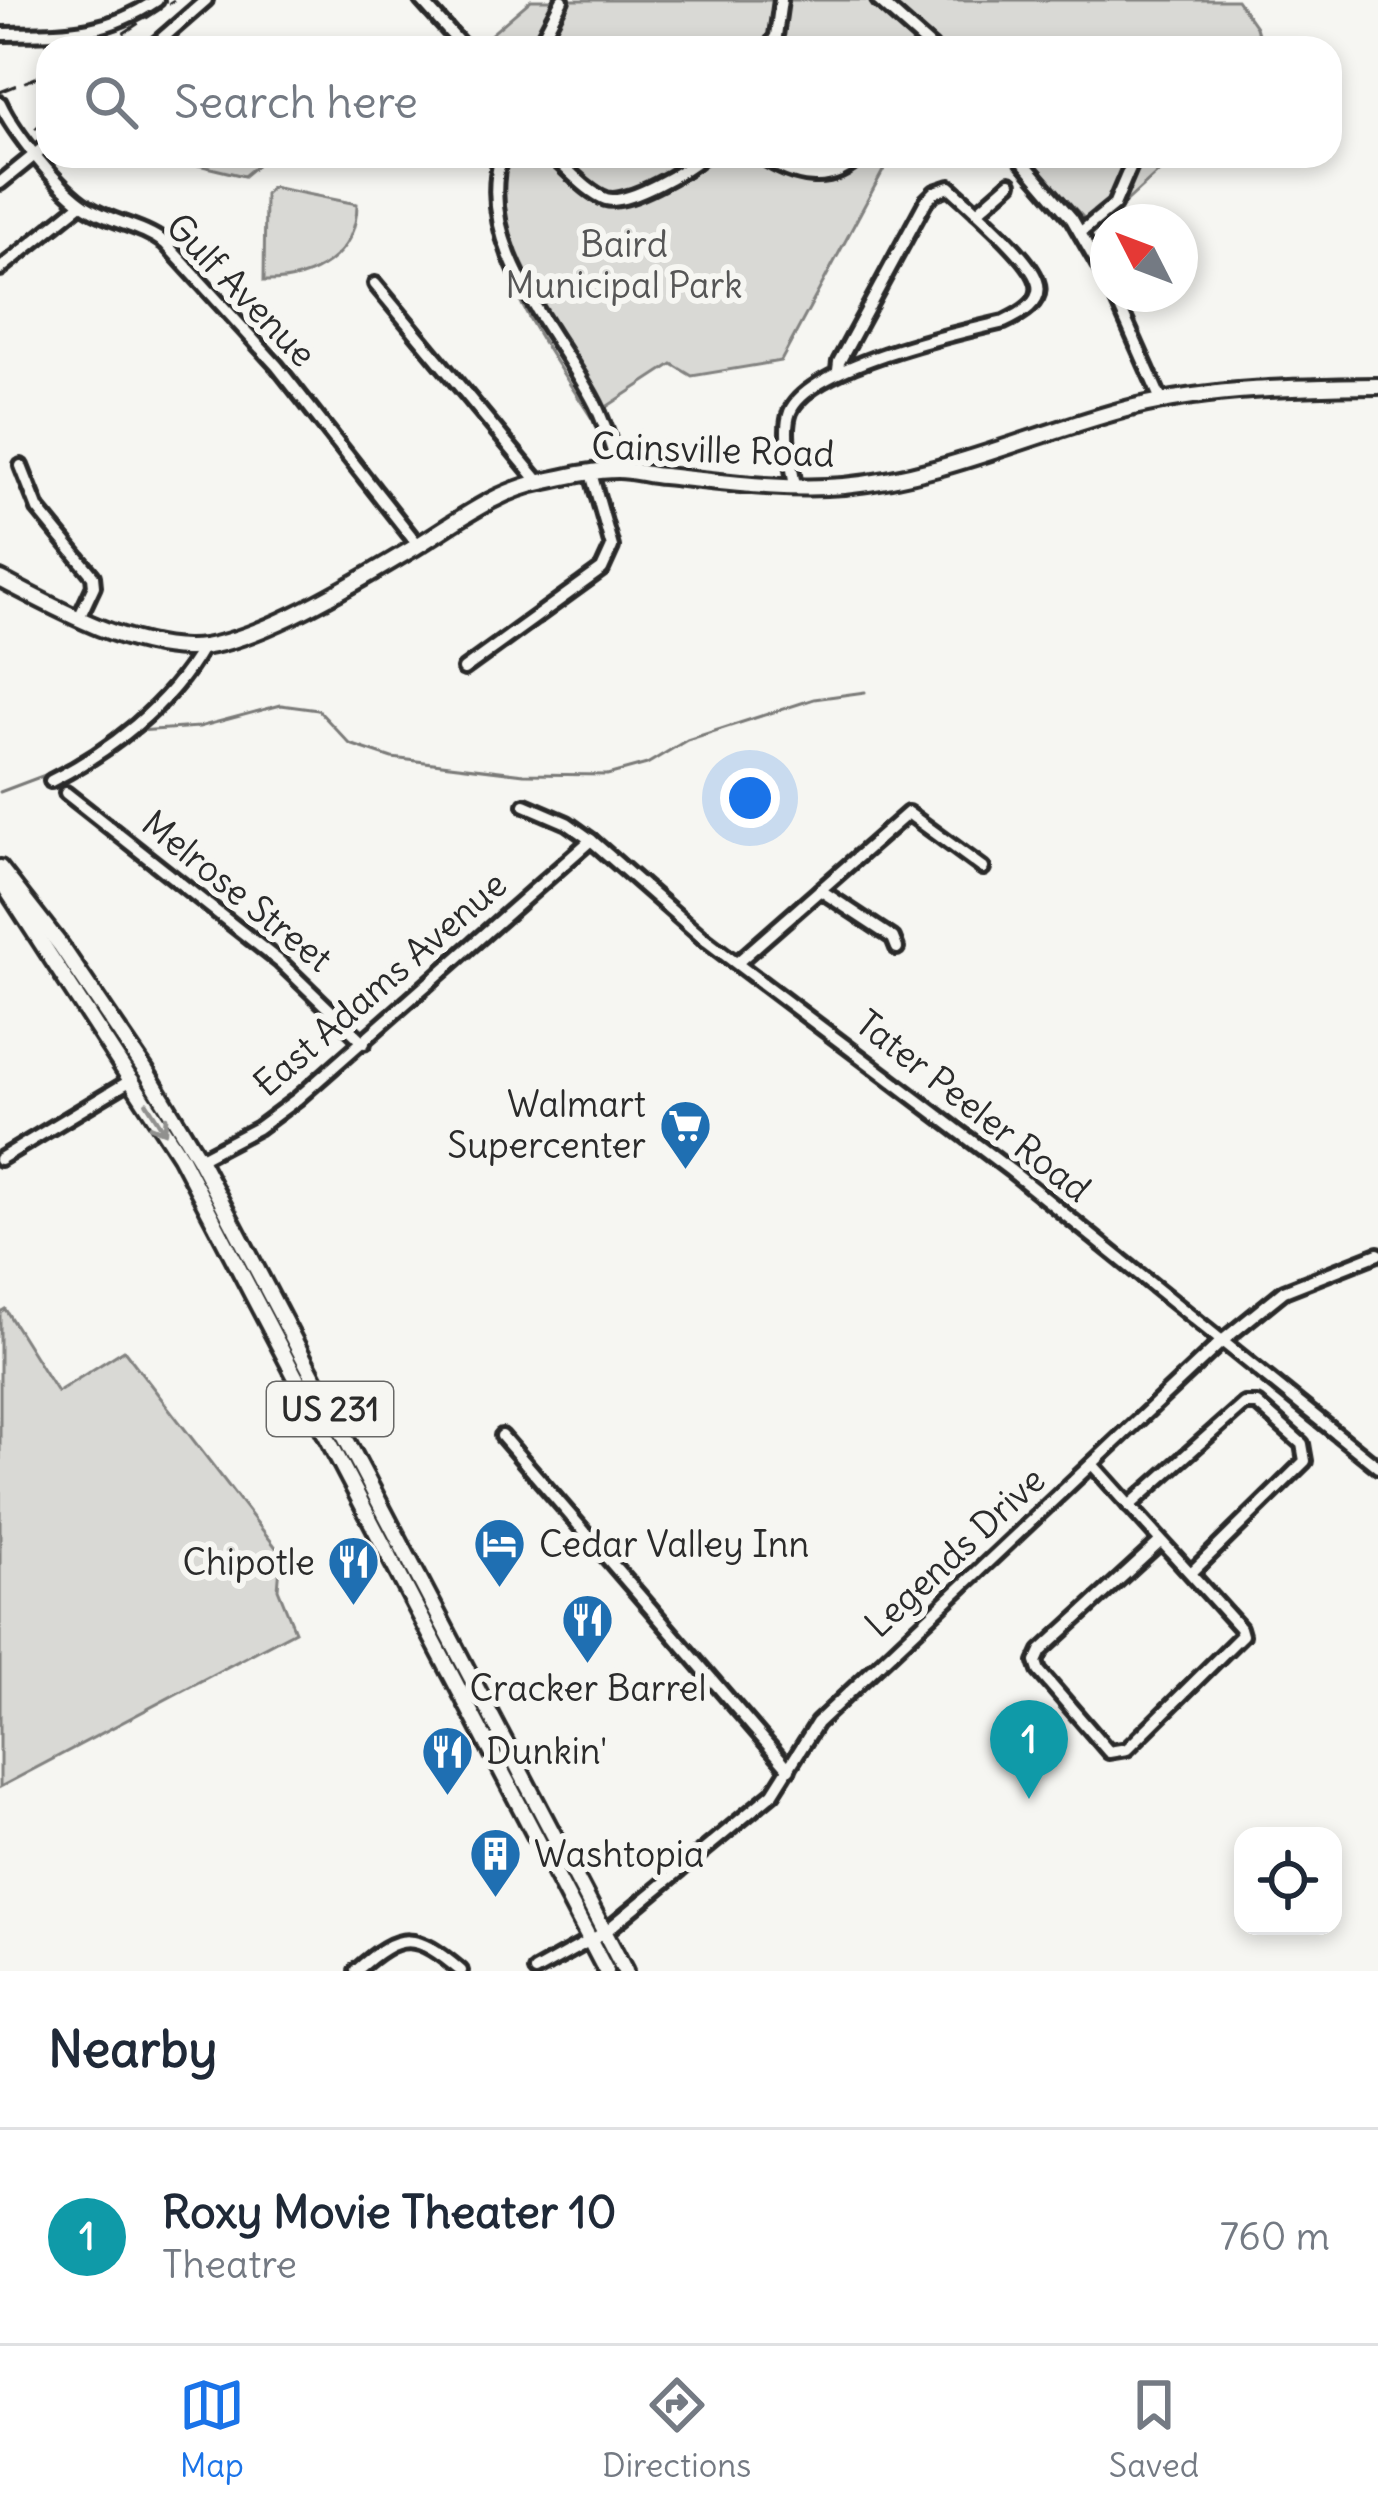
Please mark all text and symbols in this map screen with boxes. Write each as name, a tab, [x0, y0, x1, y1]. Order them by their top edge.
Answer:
search box	[36, 36, 1342, 168]
icon: search	[78, 69, 144, 135]
text: Search here	[174, 74, 418, 130]
street label: Gulf Avenue	[157, 204, 325, 376]
north arrow	[1090, 204, 1198, 312]
park label: Baird Municipal Park	[505, 222, 743, 308]
street label: Cainsville Road	[591, 423, 835, 477]
your location	[720, 768, 780, 828]
street label: Melrose Street	[133, 801, 341, 981]
street label: East Adams Avenue	[244, 862, 516, 1106]
street label: Tater Peeler Road	[847, 1000, 1099, 1212]
place label: Walmart Supercenter	[447, 1082, 646, 1168]
supermarket icon: Walmart Supercenter	[657, 1097, 713, 1171]
one-way arrow	[144, 1100, 168, 1134]
road number: US 231	[267, 1382, 393, 1436]
street label: Legends Drive	[856, 1457, 1054, 1647]
hotel icon: Cedar Valley Inn	[472, 1516, 528, 1590]
place label: Cedar Valley Inn	[539, 1522, 809, 1567]
restaurant icon: Chipotle	[326, 1534, 382, 1608]
place label: Chipotle	[182, 1540, 315, 1585]
restaurant icon: Cracker Barrel	[560, 1592, 616, 1666]
place label: Cracker Barrel	[469, 1666, 707, 1711]
pin: 1	[990, 1700, 1068, 1799]
restaurant icon: Dunkin'	[419, 1723, 475, 1797]
place label: Dunkin'	[486, 1729, 607, 1774]
building icon: Washtopia	[467, 1826, 523, 1900]
map controls	[1234, 1827, 1342, 1935]
button: locate	[1234, 1827, 1342, 1935]
place label: Washtopia	[534, 1832, 704, 1877]
text: Nearby	[48, 2017, 217, 2081]
text: Roxy Movie Theater 10	[162, 2184, 616, 2240]
text: 1	[79, 2212, 95, 2261]
text: 760 m	[1220, 2212, 1330, 2261]
text: Theatre	[162, 2240, 297, 2289]
tab: Map	[179, 2372, 245, 2486]
tab: Directions	[602, 2372, 751, 2486]
tab: Saved	[1109, 2372, 1199, 2486]

